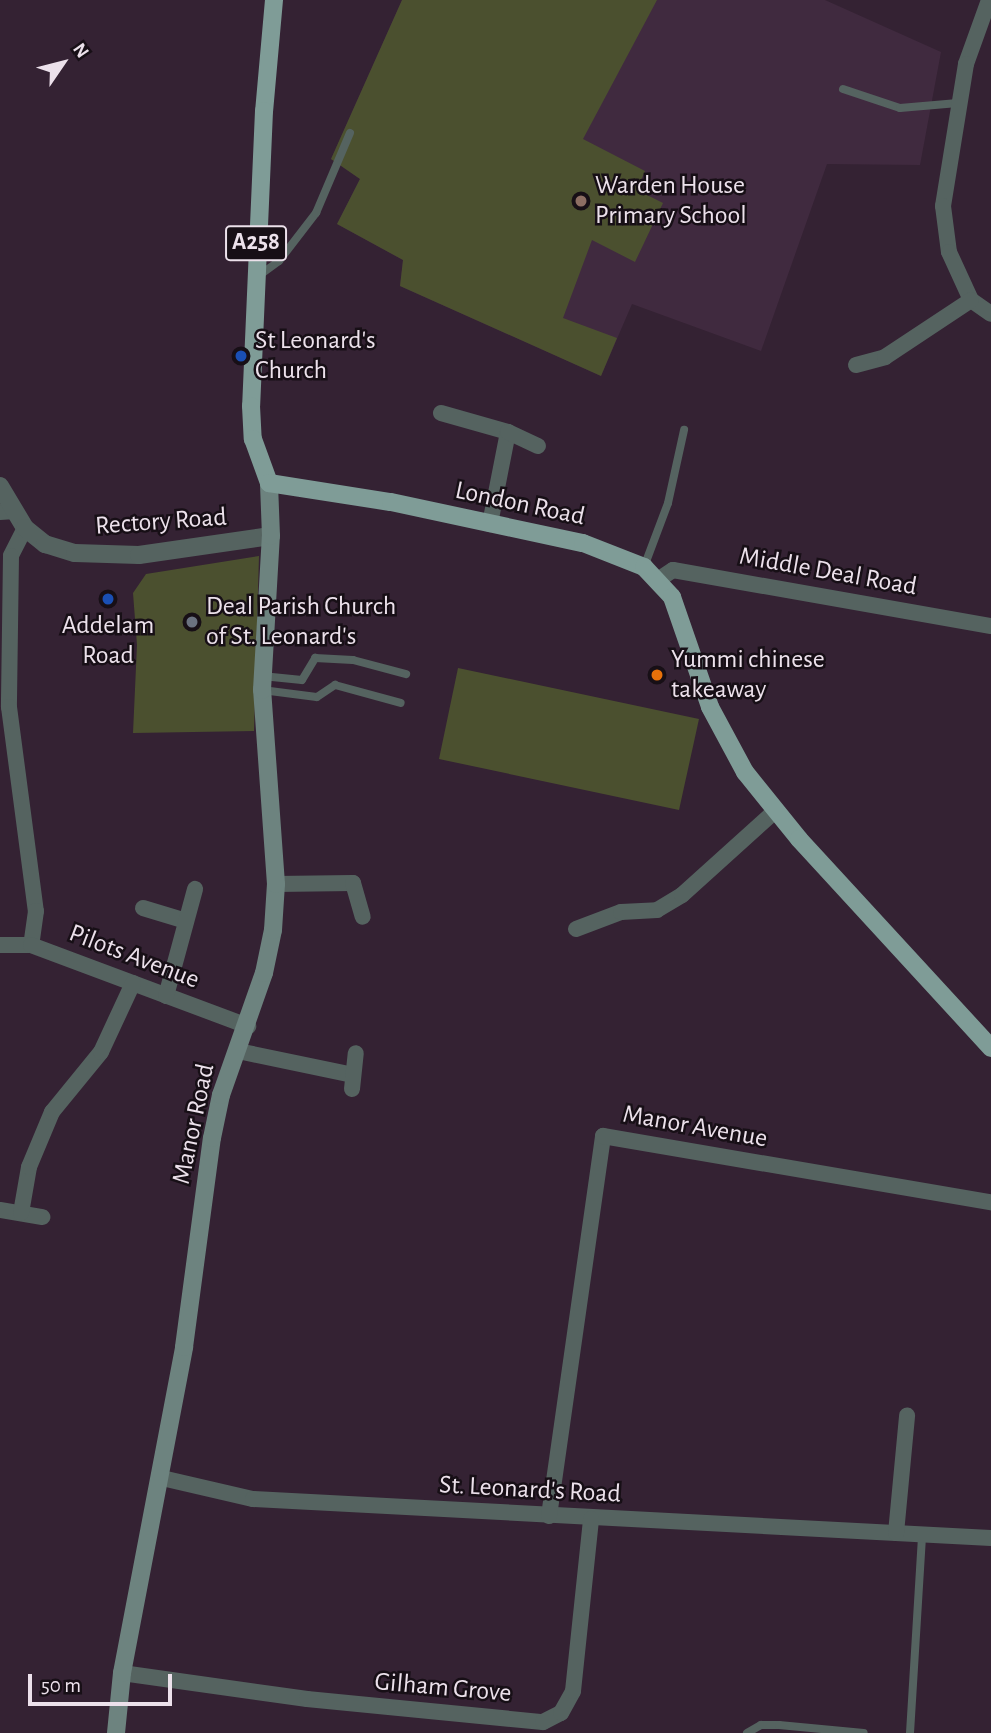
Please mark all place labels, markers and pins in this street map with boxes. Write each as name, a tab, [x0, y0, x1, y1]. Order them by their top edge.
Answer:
place label: Warden House Primary School	[595, 170, 747, 232]
marker: Warden House Primary School	[573, 193, 589, 209]
place label: St Leonard's Church	[255, 325, 376, 386]
marker: St Leonard's Church	[233, 348, 249, 364]
marker: Addelam Road	[100, 591, 116, 607]
place label: Deal Parish Church of St. Leonard's	[206, 591, 396, 652]
place label: Addelam Road	[62, 610, 154, 672]
marker: Deal Parish Church of St. Leonard's	[184, 614, 200, 630]
place label: Yummi chinese takeaway	[671, 644, 825, 706]
marker: Yummi chinese takeaway	[649, 667, 665, 683]

